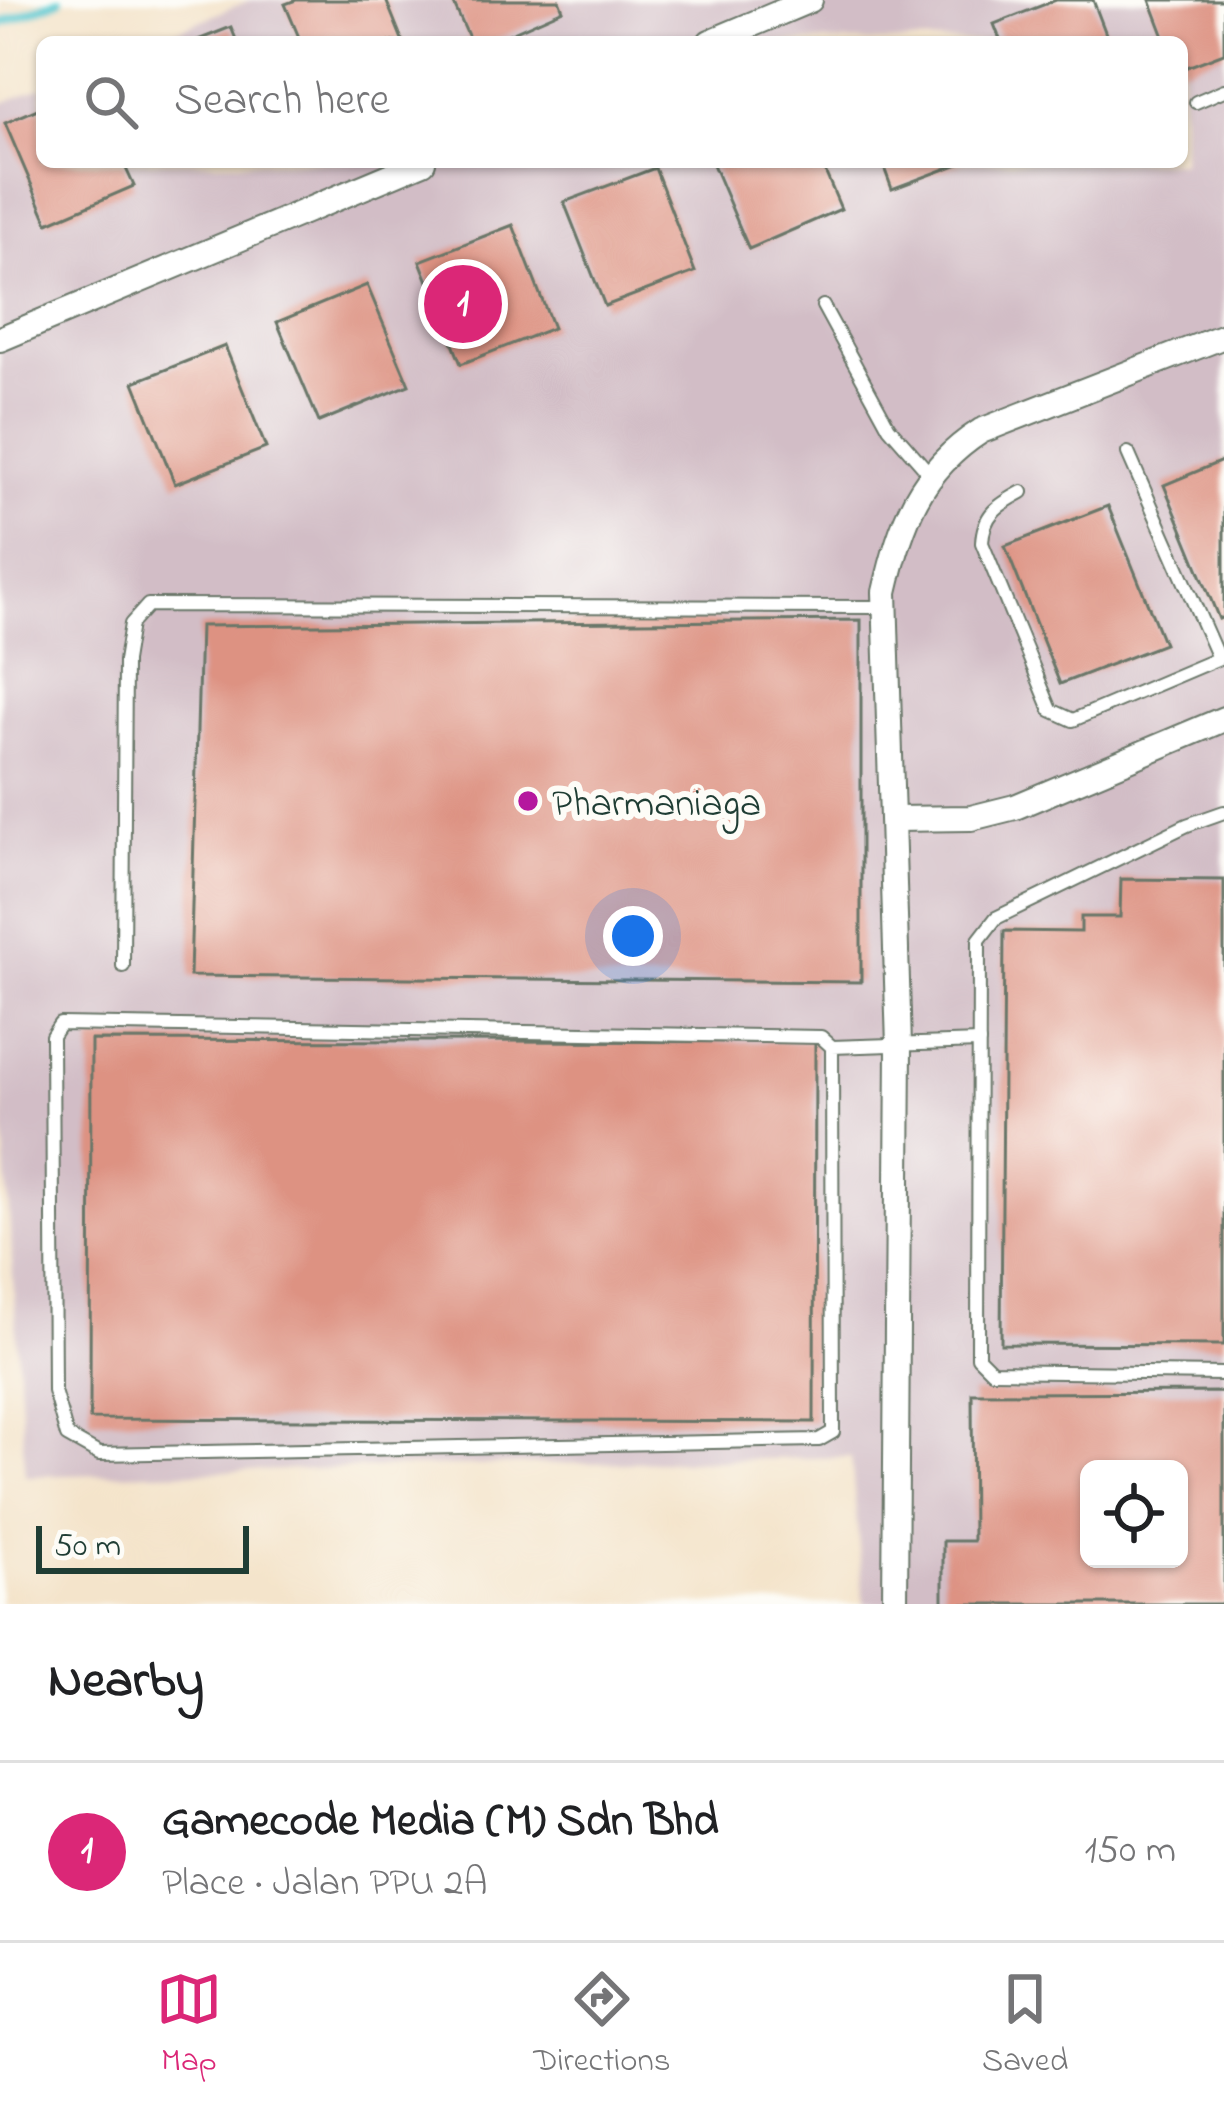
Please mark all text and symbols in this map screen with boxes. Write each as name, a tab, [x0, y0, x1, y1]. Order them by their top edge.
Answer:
search box	[36, 36, 1188, 168]
icon: search	[78, 69, 144, 135]
text: Search here	[174, 69, 390, 135]
pin: 1	[424, 259, 502, 349]
place label: Pharmaniaga	[552, 777, 761, 834]
marker: Pharmaniaga	[515, 788, 541, 814]
your location	[603, 906, 663, 966]
map controls	[1080, 1460, 1188, 1568]
button: locate	[1080, 1460, 1188, 1568]
scale bar	[36, 1520, 249, 1573]
text: 50 m	[54, 1523, 121, 1571]
text: Nearby	[48, 1645, 204, 1720]
text: Gamecode Media (M) Sdn Bhd	[162, 1790, 719, 1856]
text: 1	[81, 1823, 93, 1880]
text: 150 m	[1084, 1823, 1176, 1880]
text: Place · Jalan PPU 2A	[162, 1856, 487, 1913]
tab: Map	[156, 1966, 222, 2086]
tab: Directions	[533, 1966, 671, 2086]
tab: Saved	[982, 1966, 1068, 2086]

